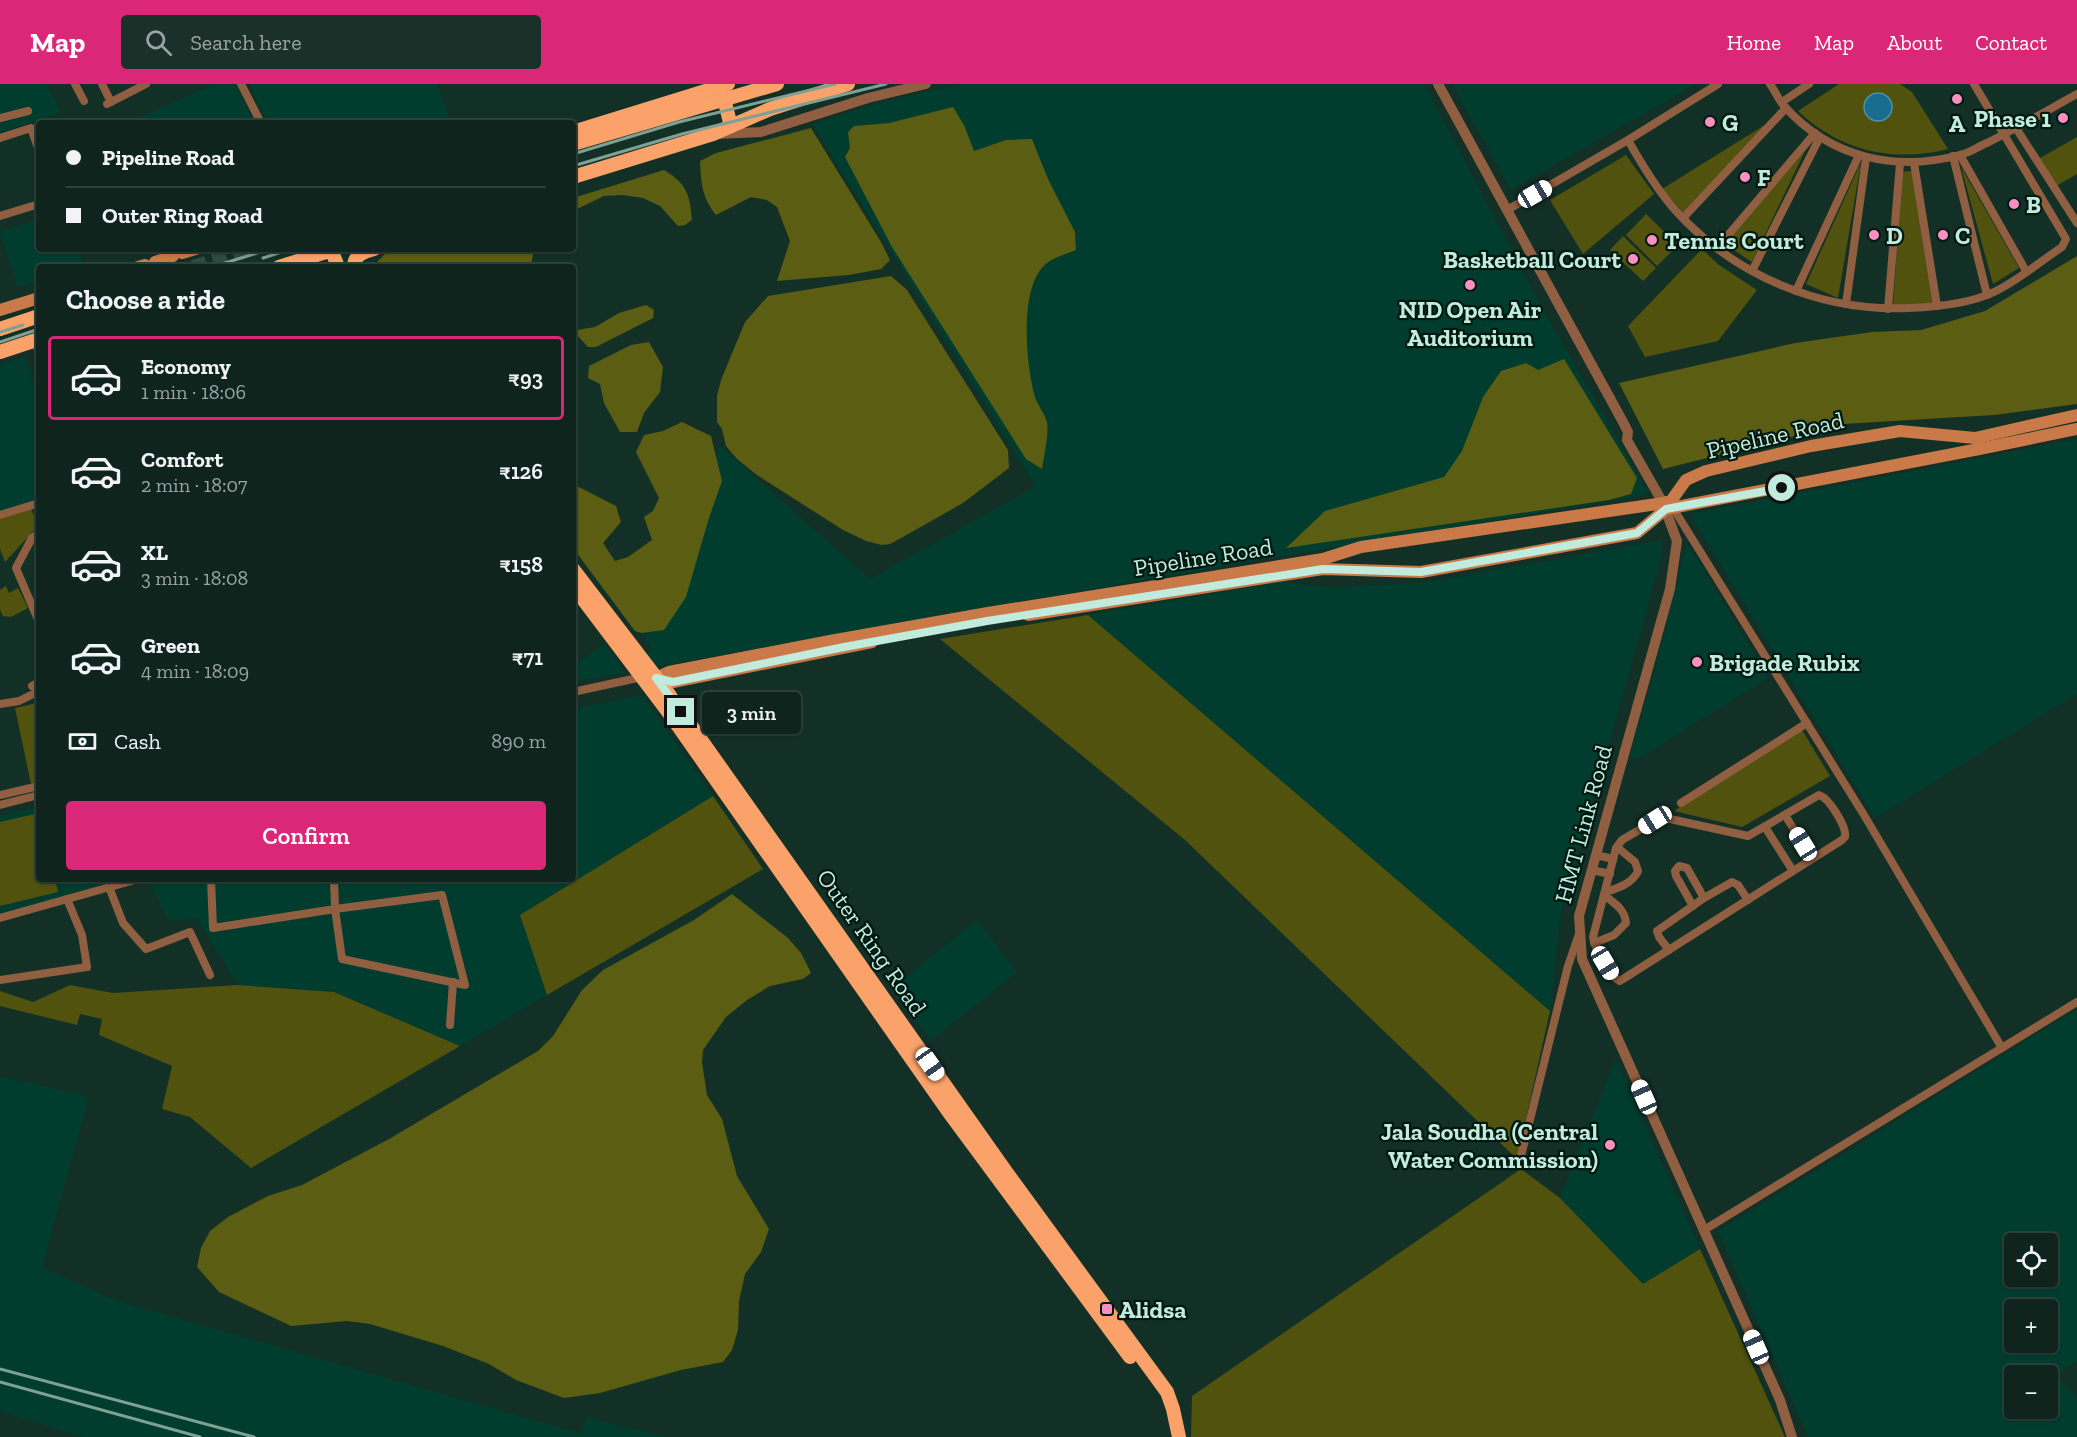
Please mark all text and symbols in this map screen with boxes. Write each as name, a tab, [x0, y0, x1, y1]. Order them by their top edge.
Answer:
search box	[121, 15, 541, 69]
text: Map	[30, 26, 85, 59]
icon: search	[142, 26, 175, 59]
text: Search here	[190, 29, 302, 56]
text: Home	[1727, 30, 1781, 55]
text: Map	[1814, 30, 1854, 55]
text: About	[1887, 30, 1942, 55]
text: Contact	[1975, 30, 2047, 55]
marker: A	[1950, 92, 1964, 106]
place label: Phase 1	[1974, 104, 2051, 133]
place label: G	[1722, 108, 1738, 137]
place label: A	[1949, 109, 1966, 138]
marker: Phase 1	[2056, 111, 2070, 125]
marker: G	[1703, 115, 1717, 129]
text: Pipeline Road	[102, 144, 235, 171]
place label: F	[1757, 163, 1771, 192]
marker: F	[1738, 170, 1752, 184]
car	[1515, 177, 1555, 211]
place label: B	[2026, 190, 2041, 219]
marker: B	[2007, 197, 2021, 211]
text: Outer Ring Road	[102, 202, 263, 229]
place label: D	[1886, 221, 1903, 250]
place label: C	[1955, 221, 1970, 250]
place label: Tennis Court	[1664, 226, 1804, 255]
marker: D	[1867, 228, 1881, 242]
marker: C	[1936, 228, 1950, 242]
marker: Tennis Court	[1645, 233, 1659, 247]
place label: Basketball Court	[1443, 245, 1621, 274]
marker: Basketball Court	[1626, 252, 1640, 266]
marker: NID Open Air Auditorium	[1463, 278, 1477, 292]
text: Choose a ride	[66, 284, 225, 316]
place label: NID Open Air Auditorium	[1399, 295, 1542, 352]
icon: car	[69, 351, 123, 405]
text: Economy	[141, 353, 231, 380]
text: ₹93	[508, 365, 543, 392]
text: 1 min · 18:06	[141, 380, 246, 404]
street label: Pipeline Road	[1703, 405, 1847, 465]
icon: car	[69, 444, 123, 498]
text: Comfort	[141, 446, 223, 473]
text: ₹126	[499, 458, 543, 485]
text: 2 min · 18:07	[141, 473, 248, 497]
route start	[1768, 474, 1795, 501]
street label: Pipeline Road	[1132, 532, 1274, 582]
icon: car	[69, 537, 123, 591]
text: XL	[141, 539, 168, 566]
text: ₹158	[499, 551, 543, 578]
text: 3 min · 18:08	[141, 566, 248, 590]
icon: car	[69, 630, 123, 684]
text: Green	[141, 632, 200, 659]
text: ₹71	[512, 644, 543, 671]
place label: Brigade Rubix	[1709, 648, 1860, 677]
marker: Brigade Rubix	[1690, 655, 1704, 669]
text: 4 min · 18:09	[141, 659, 249, 683]
callout: 3 min	[702, 691, 801, 733]
route end	[667, 698, 694, 725]
text: 3 min	[727, 701, 776, 725]
icon: cash	[66, 725, 99, 758]
text: Cash	[114, 728, 161, 755]
text: 890 m	[491, 729, 546, 753]
street label: HMT Link Road	[1548, 742, 1618, 906]
button: Confirm	[66, 801, 546, 870]
car	[1635, 803, 1675, 837]
car	[1786, 824, 1820, 864]
street label: Outer Ring Road	[811, 863, 933, 1021]
car	[1588, 943, 1622, 983]
car	[912, 1044, 948, 1084]
car	[1628, 1077, 1660, 1117]
place label: Jala Soudha (Central Water Commission)	[1381, 1117, 1598, 1174]
marker: Jala Soudha (Central Water Commission)	[1603, 1138, 1617, 1152]
map controls	[2004, 1233, 2058, 1419]
button: locate	[2004, 1233, 2058, 1287]
place label: Alidsa	[1119, 1295, 1186, 1324]
button: +	[2004, 1299, 2058, 1353]
marker: Alidsa	[1100, 1302, 1114, 1316]
car	[1740, 1327, 1772, 1367]
button: −	[2004, 1365, 2058, 1419]

